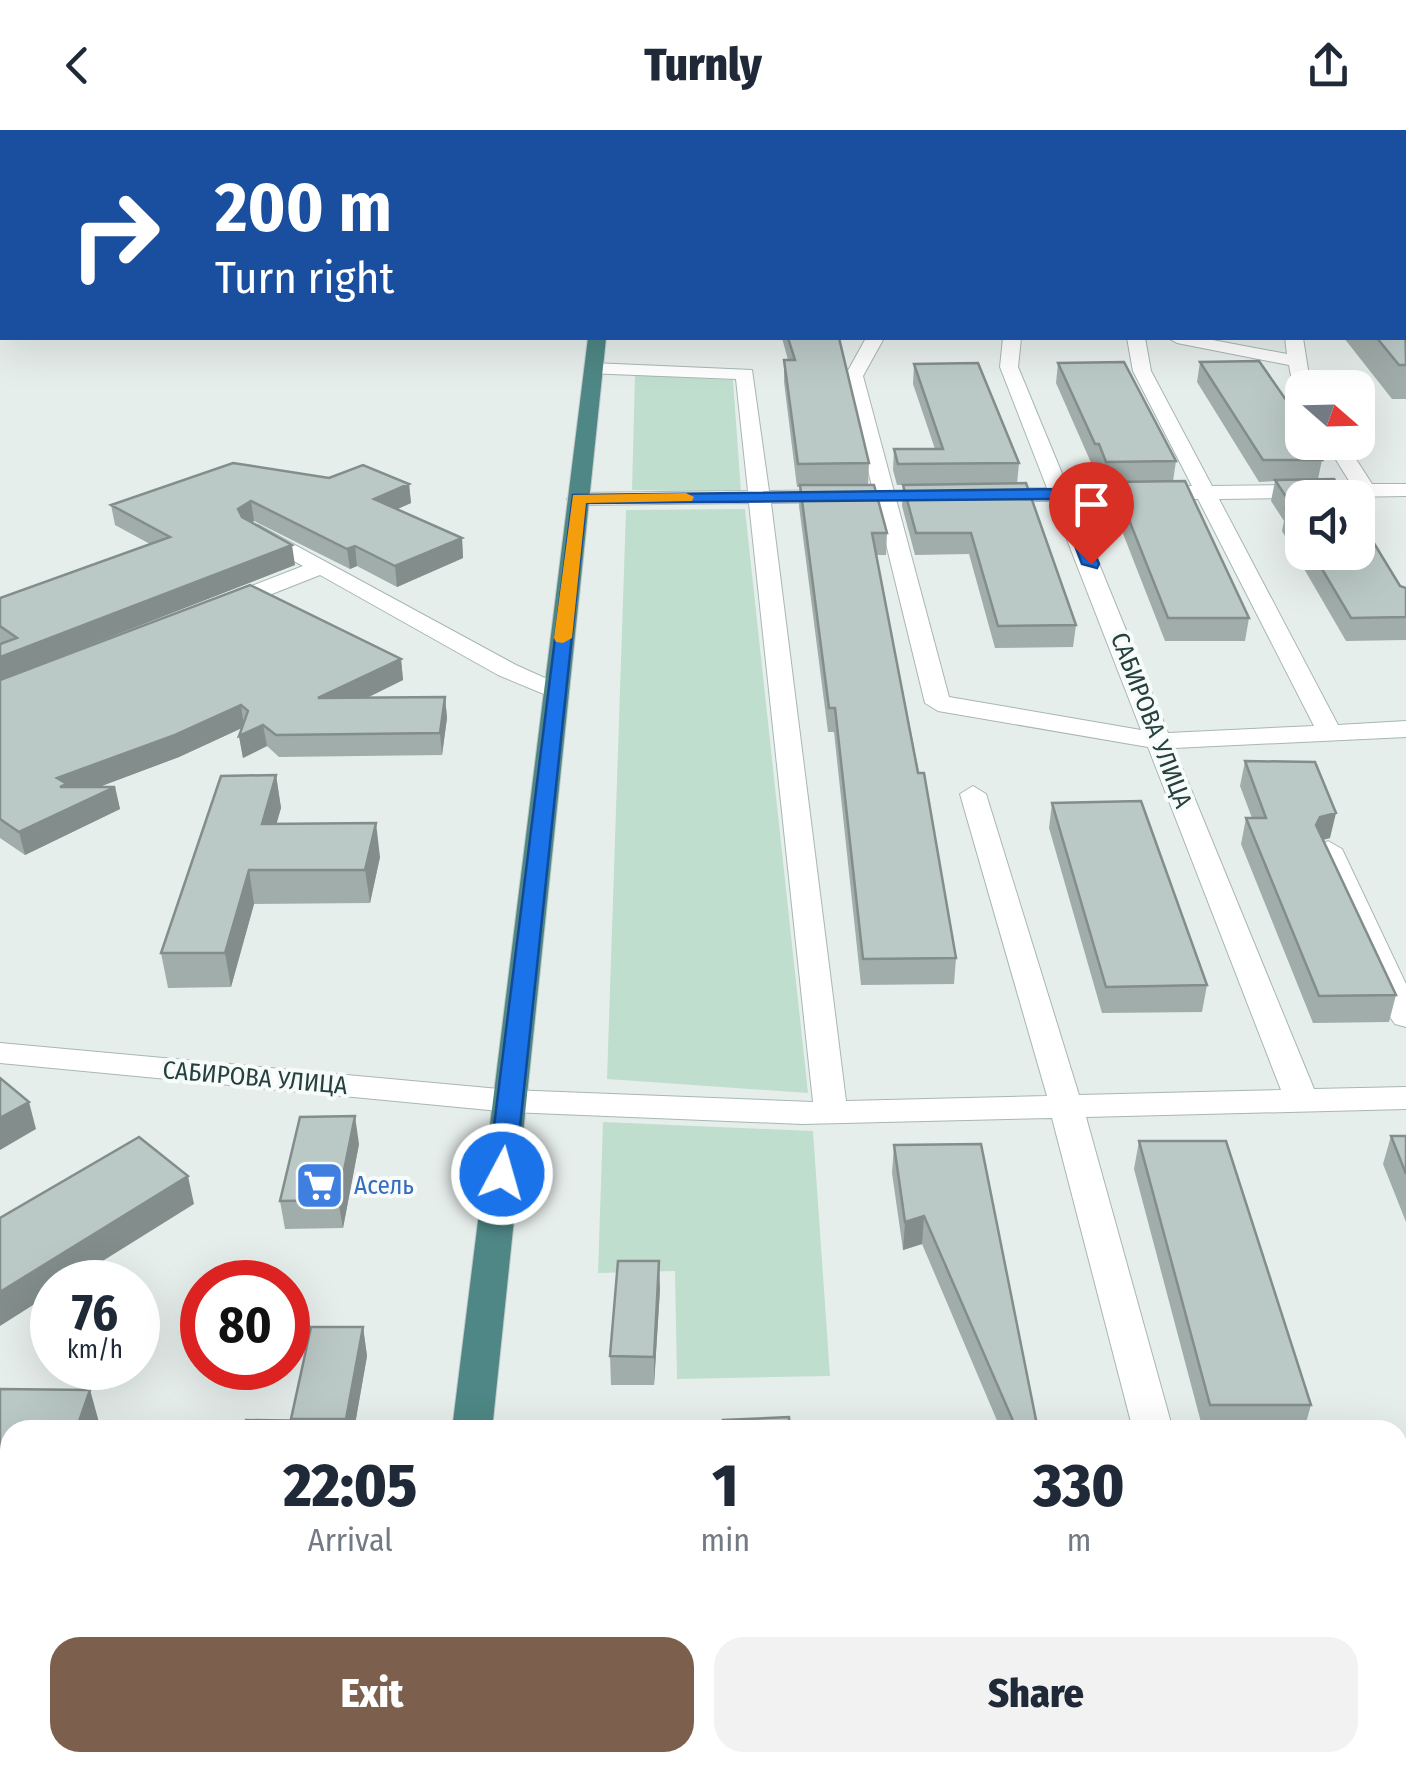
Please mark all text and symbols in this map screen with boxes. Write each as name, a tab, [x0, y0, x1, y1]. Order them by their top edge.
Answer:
icon: back	[50, 38, 105, 93]
text: Turnly	[644, 38, 762, 92]
icon: share	[1301, 38, 1356, 93]
text: 200 m	[215, 166, 392, 250]
icon: right	[50, 170, 180, 300]
text: Turn right	[215, 251, 394, 305]
north arrow	[1285, 370, 1375, 460]
map controls	[1285, 370, 1375, 570]
pin	[1049, 462, 1134, 565]
icon: arrive	[1064, 477, 1119, 532]
button: sound	[1285, 480, 1375, 570]
street label: САБИРОВА УЛИЦА	[1104, 629, 1198, 812]
street label: САБИРОВА УЛИЦА	[161, 1055, 348, 1101]
position arrow	[450, 1122, 554, 1226]
supermarket icon: Асель	[293, 1159, 345, 1211]
place label: Асель	[354, 1171, 414, 1201]
speed limit sign: 80	[180, 1260, 310, 1390]
text: 76	[72, 1283, 118, 1343]
text: km/h	[67, 1335, 123, 1365]
text: 22:05	[284, 1450, 417, 1522]
text: 1	[712, 1450, 738, 1522]
text: 330	[1034, 1450, 1124, 1522]
text: Arrival	[308, 1521, 393, 1559]
text: min	[701, 1521, 750, 1559]
text: m	[1067, 1521, 1091, 1559]
button: Exit	[50, 1637, 694, 1752]
button: Share	[714, 1637, 1358, 1752]

